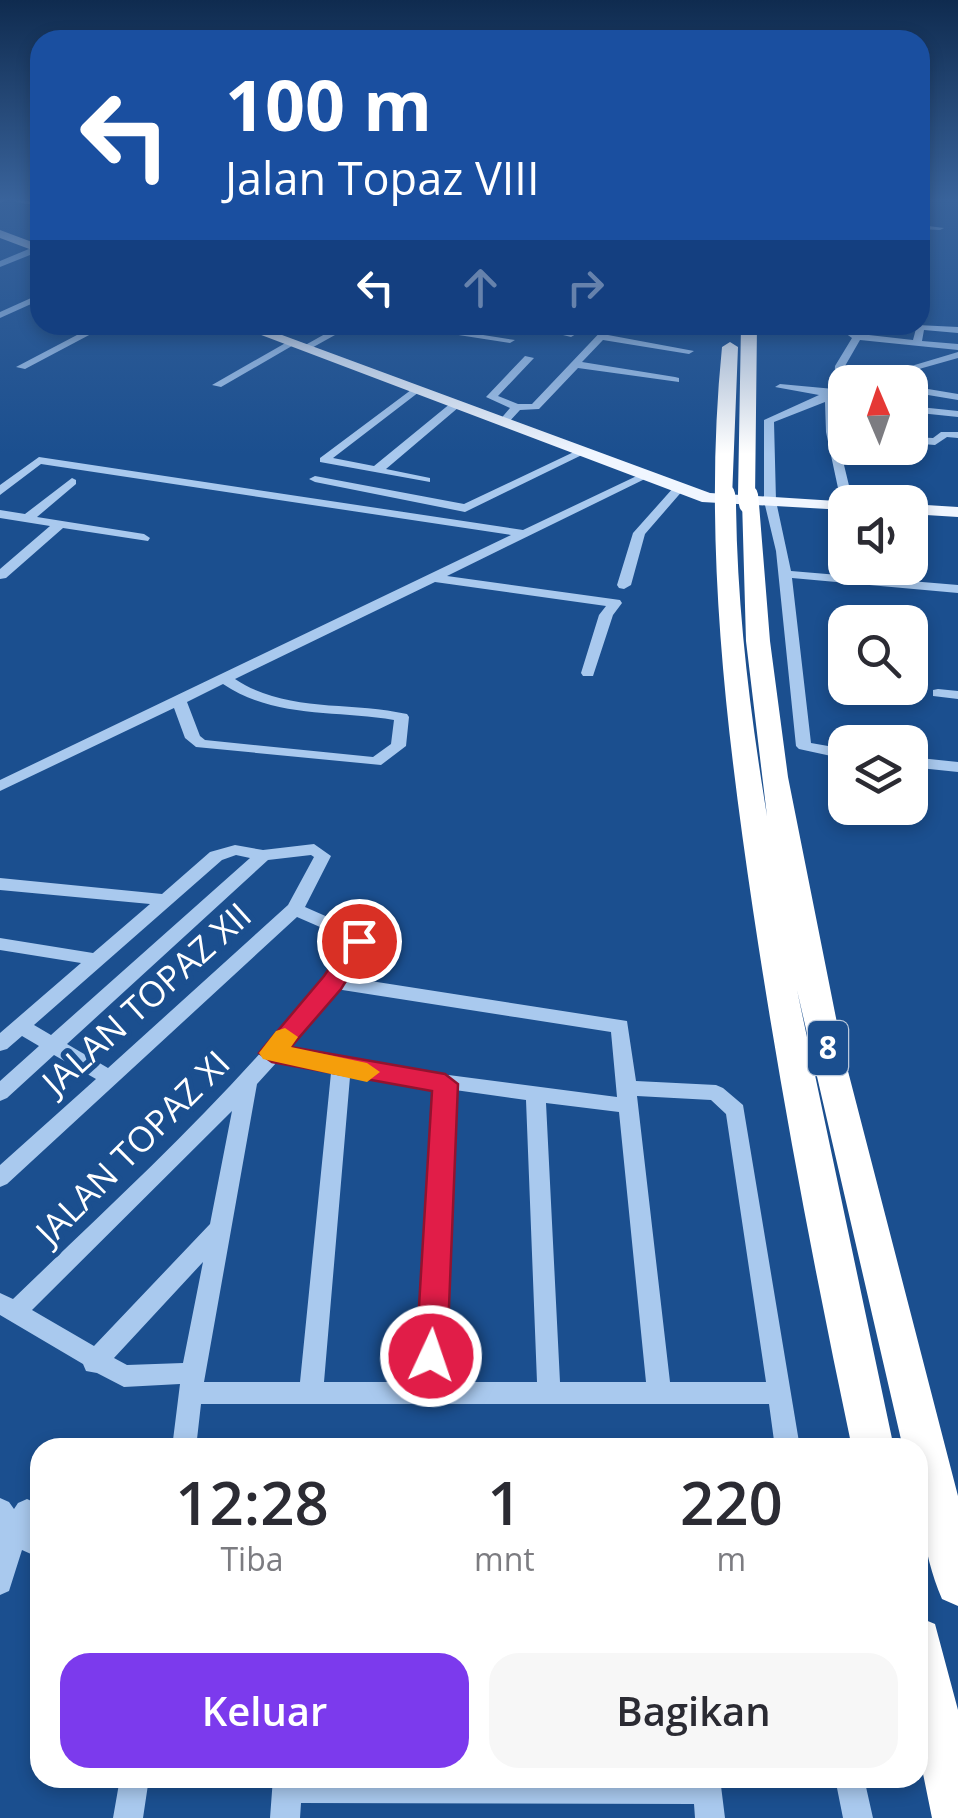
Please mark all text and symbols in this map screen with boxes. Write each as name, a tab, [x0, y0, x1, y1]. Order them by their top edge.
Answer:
text: 100 m	[225, 56, 432, 152]
icon: left	[60, 70, 190, 200]
text: Jalan Topaz VIII	[225, 147, 539, 208]
icon: left	[348, 260, 403, 315]
icon: ahead	[453, 260, 508, 315]
icon: right	[558, 260, 613, 315]
north arrow	[828, 365, 928, 465]
map controls	[828, 365, 928, 825]
button: sound	[828, 485, 928, 585]
button: search	[828, 605, 928, 705]
button: layers	[828, 725, 928, 825]
street label: JALAN TOPAZ XII	[29, 891, 261, 1106]
pin	[317, 899, 402, 984]
icon: arrive	[332, 914, 387, 969]
road number: 8	[808, 1021, 848, 1075]
street label: JALAN TOPAZ XI	[23, 1040, 239, 1256]
position arrow	[379, 1304, 483, 1408]
text: 12:28	[175, 1461, 329, 1543]
text: 1	[487, 1461, 522, 1543]
text: 220	[680, 1461, 783, 1543]
text: Tiba	[220, 1537, 284, 1580]
text: mnt	[474, 1537, 535, 1580]
text: m	[717, 1537, 746, 1580]
button: Keluar	[60, 1653, 469, 1768]
button: Bagikan	[489, 1653, 898, 1768]

